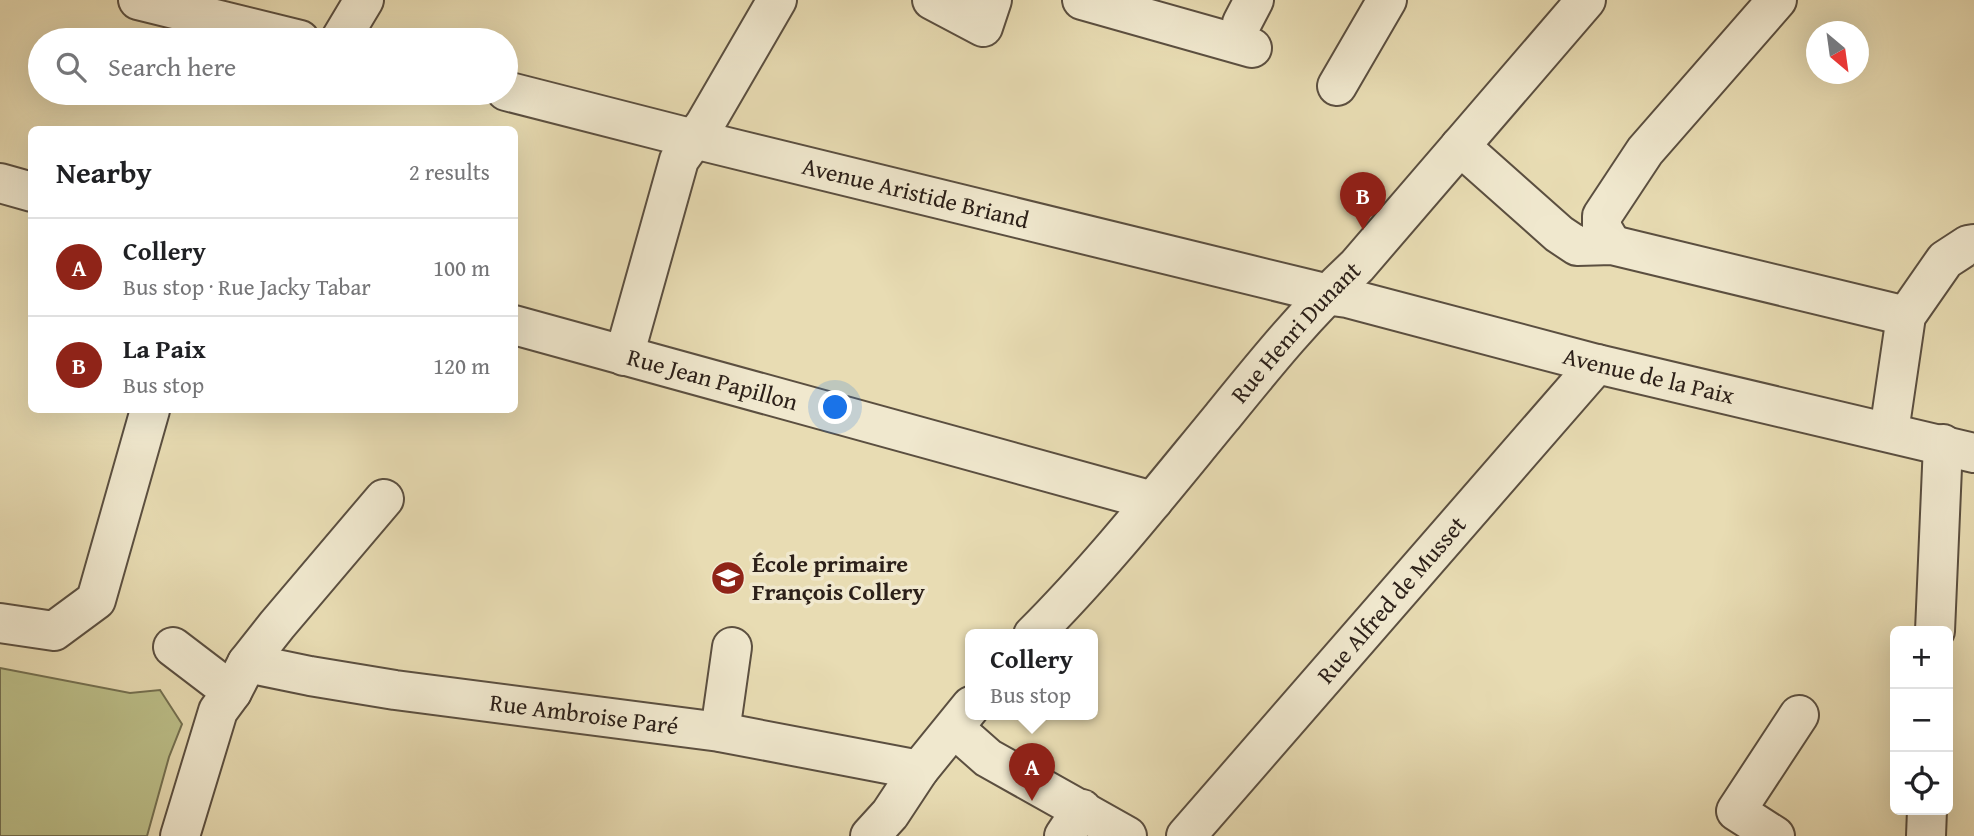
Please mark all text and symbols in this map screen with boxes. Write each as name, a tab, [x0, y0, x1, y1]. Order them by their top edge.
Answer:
north arrow	[1806, 21, 1869, 84]
search box	[28, 28, 518, 105]
text: Search here	[108, 47, 236, 86]
icon: search	[52, 48, 90, 86]
street label: Avenue Aristide Briand	[799, 148, 1033, 237]
text: Nearby	[56, 150, 152, 194]
text: 2 results	[409, 155, 490, 188]
pin: B	[1340, 172, 1386, 230]
text: Collery	[123, 231, 206, 270]
text: A	[72, 251, 86, 284]
text: 100 m	[433, 251, 490, 284]
street label: Rue Henri Dunant	[1222, 253, 1369, 410]
text: Bus stop · Rue Jacky Tabar	[123, 270, 371, 303]
text: La Paix	[123, 329, 206, 368]
street label: Avenue de la Paix	[1559, 338, 1739, 413]
street label: Rue Jean Papillon	[623, 339, 802, 420]
text: B	[72, 349, 86, 382]
text: 120 m	[433, 349, 490, 382]
text: Bus stop	[123, 368, 204, 401]
your location	[818, 390, 852, 424]
street label: Rue Alfred de Musset	[1308, 508, 1474, 691]
place label: École primaire François Collery	[752, 546, 926, 609]
school or university icon: École primaire François Collery	[709, 559, 747, 597]
map controls	[1890, 626, 1953, 815]
button: +	[1890, 626, 1953, 689]
popup	[965, 629, 1098, 720]
text: Collery	[990, 639, 1073, 678]
text: Bus stop	[990, 678, 1071, 711]
street label: Rue Ambroise Paré	[488, 684, 680, 743]
button: −	[1890, 689, 1953, 752]
pin: A	[1009, 743, 1055, 801]
button: locate	[1890, 752, 1953, 815]

